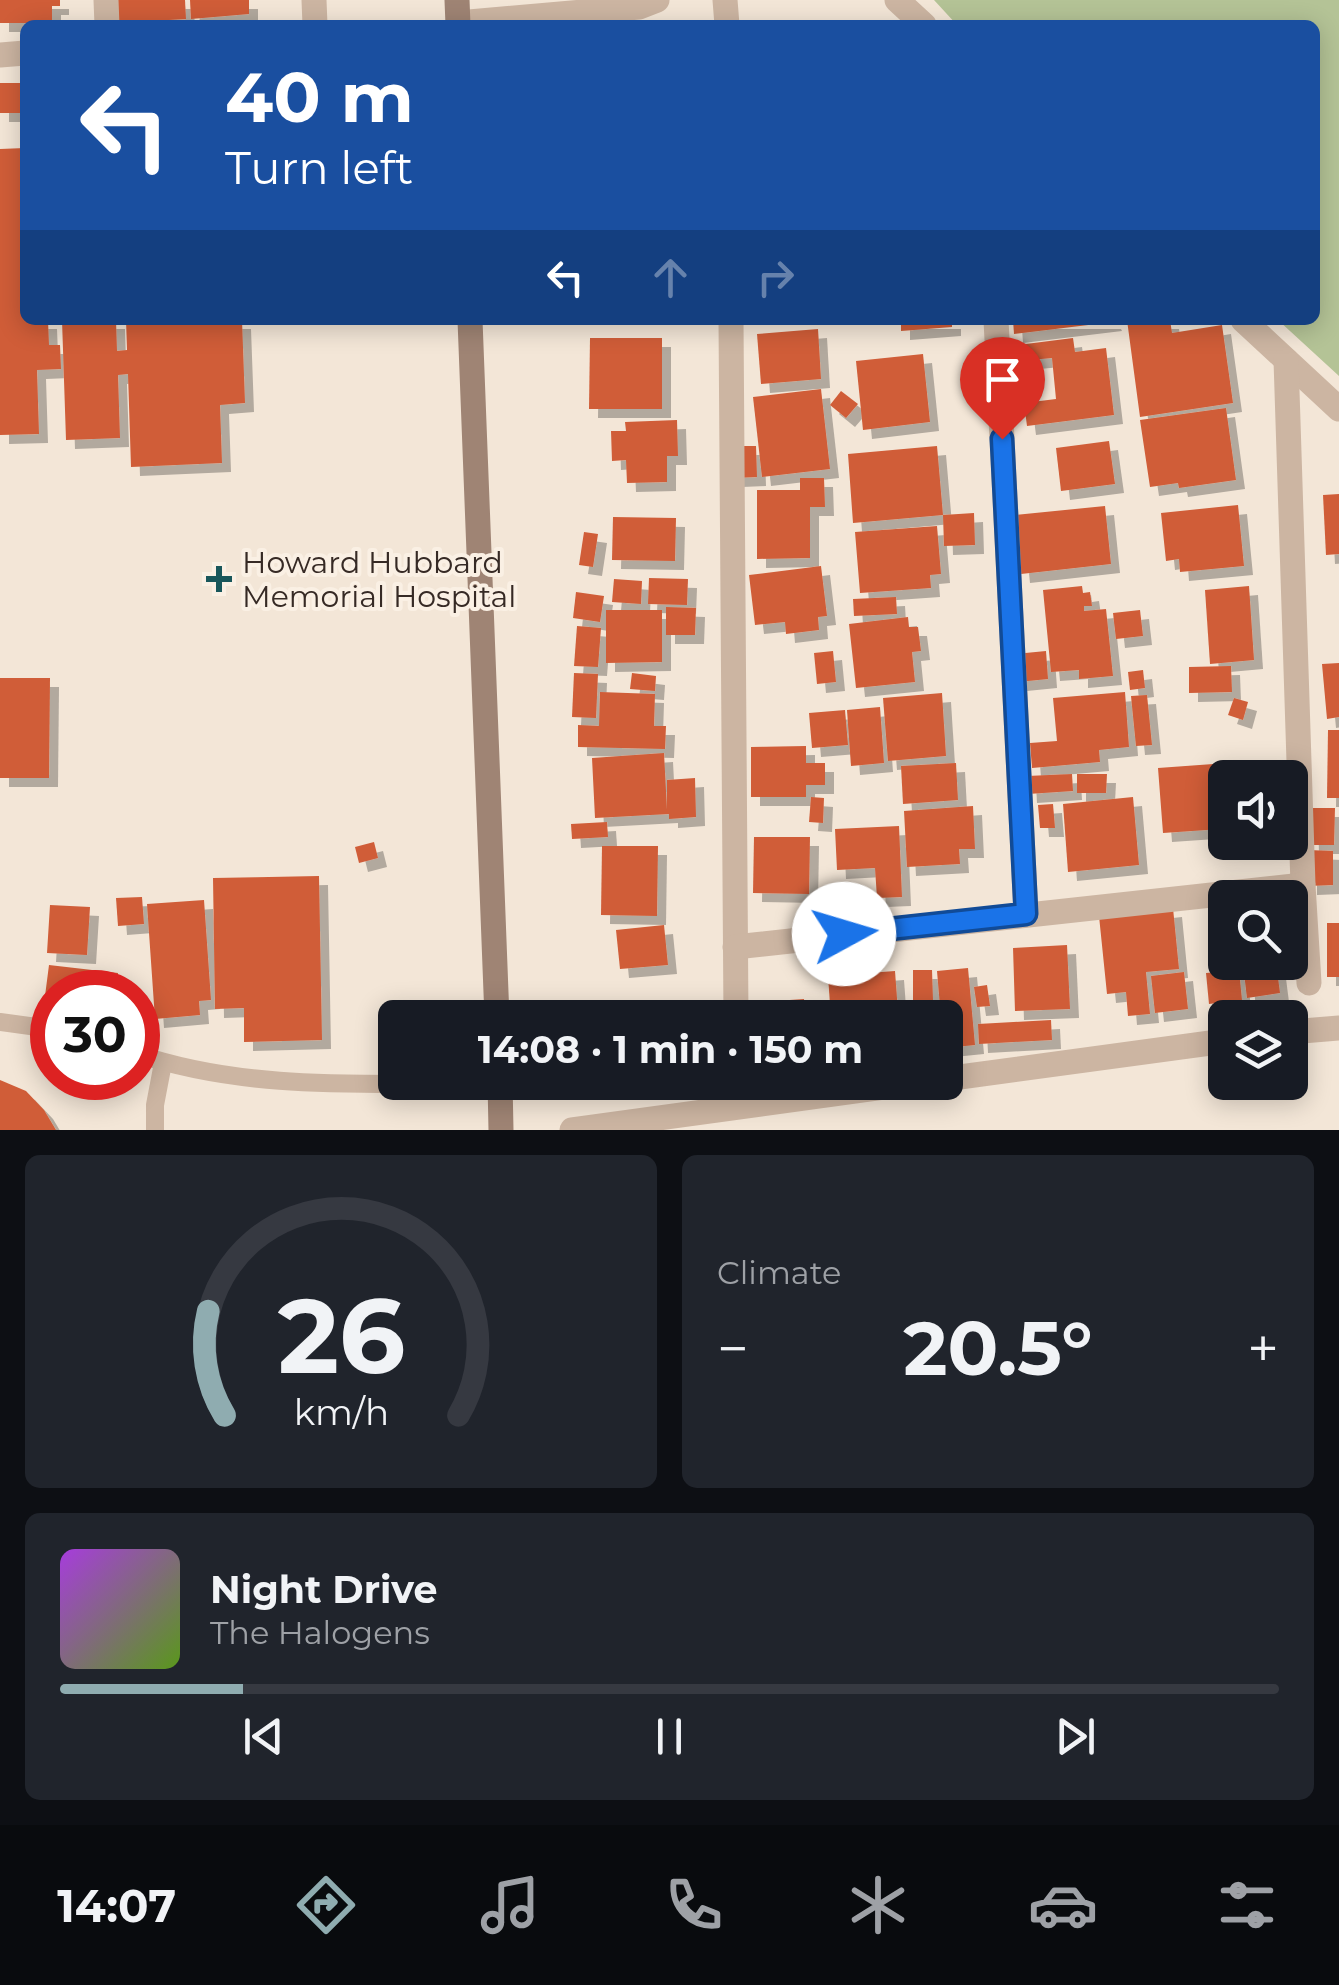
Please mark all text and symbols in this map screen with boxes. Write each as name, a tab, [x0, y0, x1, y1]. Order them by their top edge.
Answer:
text: 40 m	[225, 54, 414, 140]
icon: left	[60, 60, 190, 190]
text: Turn left	[225, 140, 413, 195]
icon: left	[538, 250, 593, 305]
icon: ahead	[643, 250, 698, 305]
icon: right	[748, 250, 803, 305]
pin	[960, 337, 1045, 440]
icon: arrive	[975, 352, 1030, 407]
place label: Howard Hubbard Memorial Hospital	[242, 544, 516, 615]
marker: Howard Hubbard Memorial Hospital	[206, 566, 232, 592]
map controls	[1208, 760, 1308, 1100]
button: sound	[1208, 760, 1308, 860]
button: search	[1208, 880, 1308, 980]
position arrow	[792, 882, 896, 986]
speed limit sign: 30	[30, 970, 160, 1100]
button: layers	[1208, 1000, 1308, 1100]
text: 14:08 · 1 min · 150 m	[478, 1026, 863, 1073]
text: Climate	[717, 1253, 841, 1292]
text: 26	[277, 1272, 405, 1399]
text: 20.5°	[903, 1302, 1093, 1394]
text: −	[717, 1315, 749, 1382]
text: +	[1247, 1315, 1279, 1382]
text: km/h	[293, 1390, 389, 1434]
text: Night Drive	[210, 1566, 437, 1613]
text: The Halogens	[210, 1613, 430, 1652]
icon: previous	[236, 1709, 291, 1764]
icon: pause	[642, 1709, 697, 1764]
icon: next	[1048, 1709, 1103, 1764]
icon: directions	[291, 1870, 361, 1940]
icon: music	[475, 1870, 545, 1940]
icon: phone	[659, 1870, 729, 1940]
icon: climate	[843, 1870, 913, 1940]
icon: car	[1028, 1870, 1098, 1940]
icon: filters	[1212, 1870, 1282, 1940]
text: 14:07	[57, 1878, 176, 1933]

